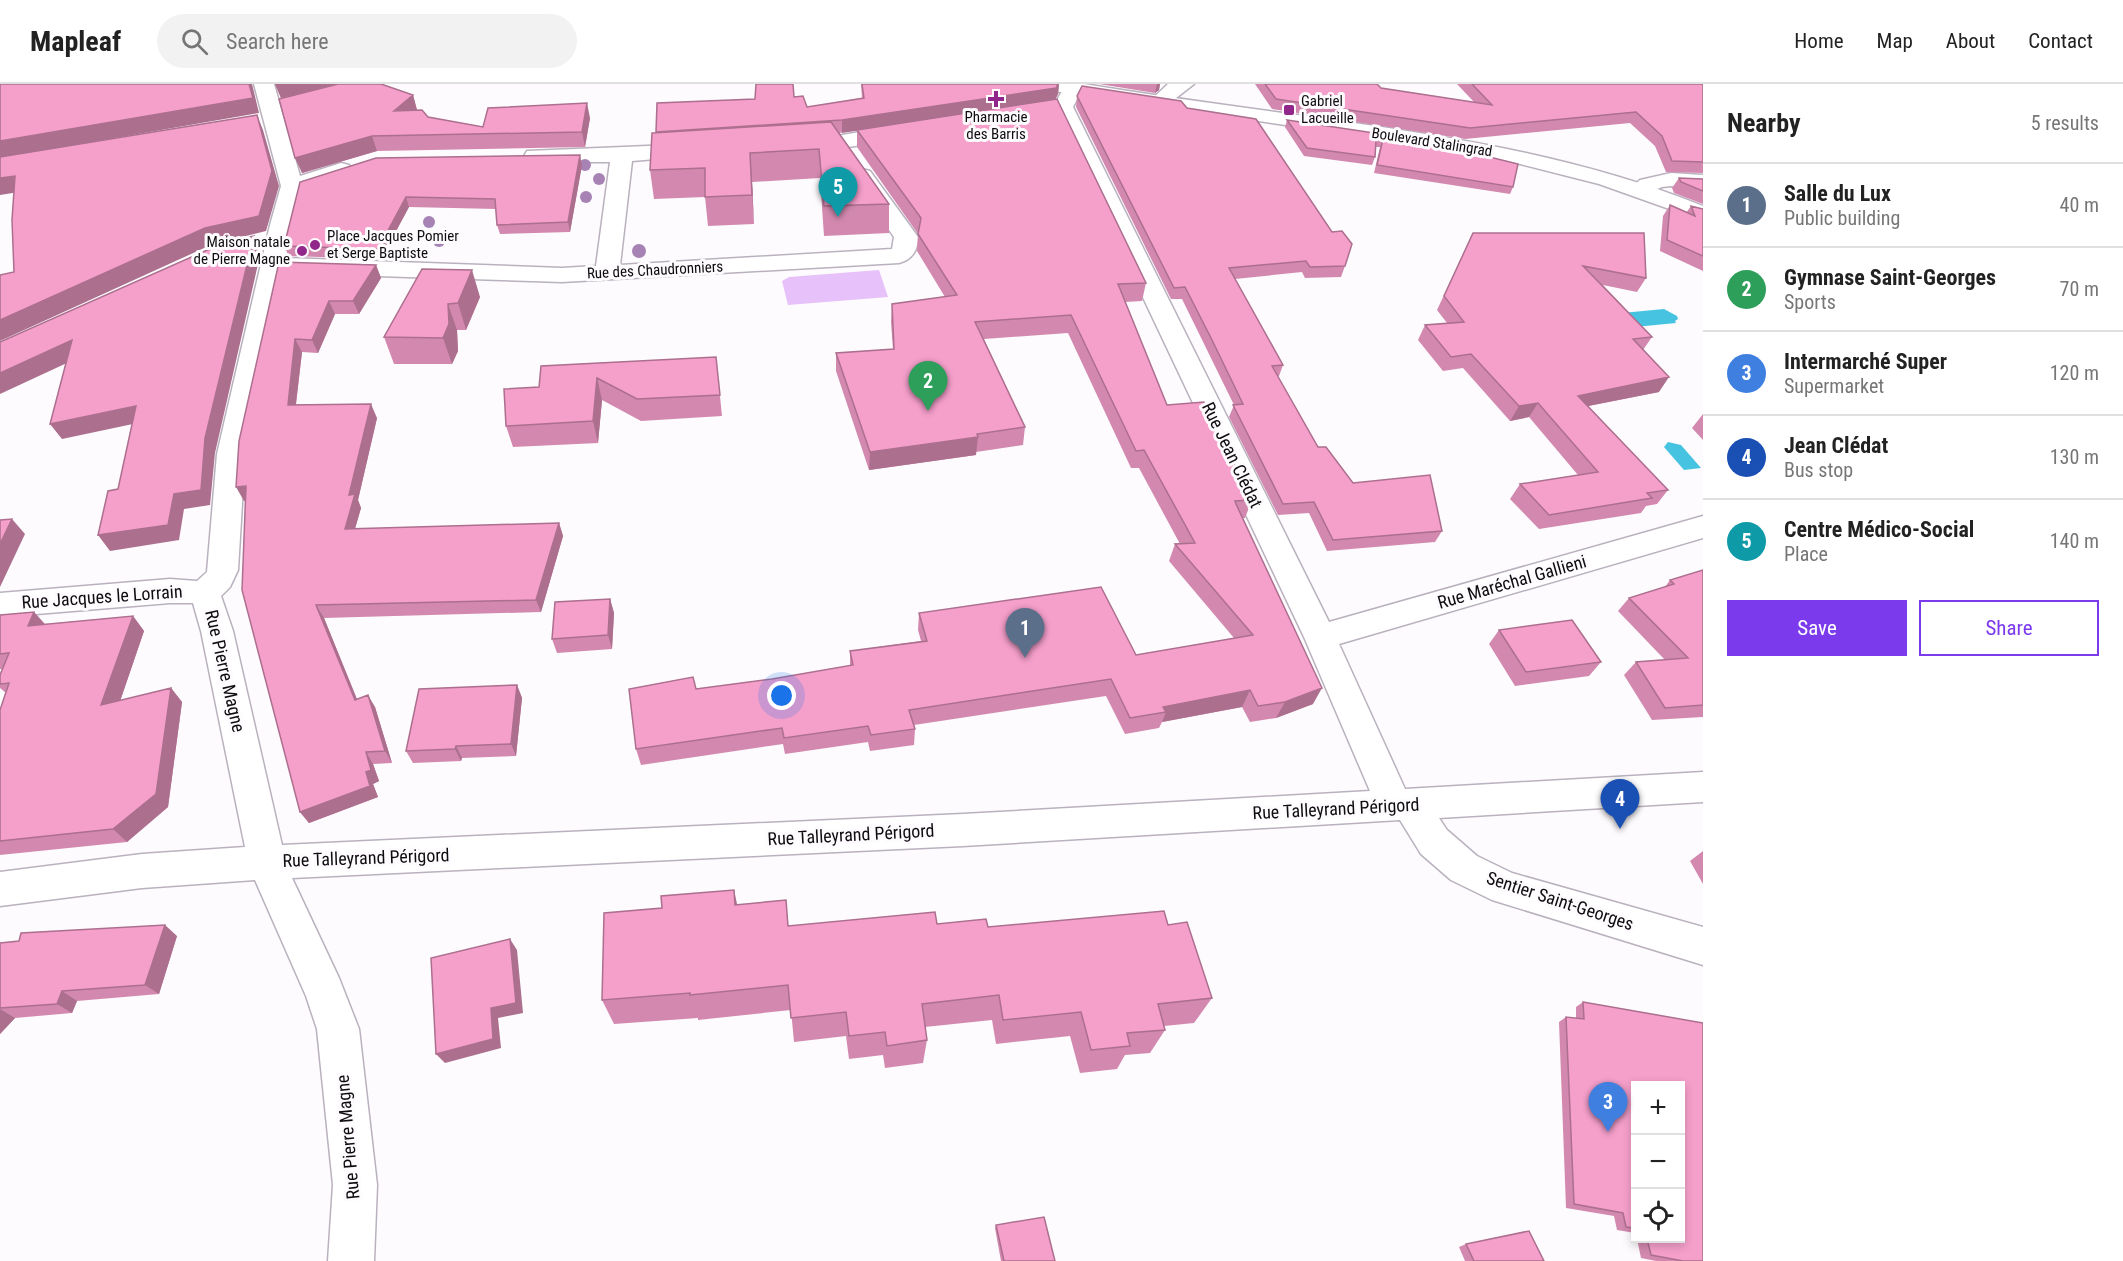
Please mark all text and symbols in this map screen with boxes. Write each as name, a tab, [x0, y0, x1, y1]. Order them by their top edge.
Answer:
search box	[157, 14, 577, 68]
text: Mapleaf	[30, 25, 121, 58]
icon: search	[178, 25, 211, 58]
text: Search here	[226, 29, 328, 54]
text: Home	[1794, 29, 1844, 53]
text: Map	[1877, 29, 1913, 53]
text: About	[1946, 29, 1995, 53]
text: Contact	[2028, 29, 2093, 53]
marker: Pharmacie des Barris	[989, 92, 1003, 106]
place label: Gabriel Lacueille	[1301, 92, 1354, 127]
marker: Gabriel Lacueille	[1282, 103, 1296, 117]
place label: Pharmacie des Barris	[964, 108, 1028, 143]
text: Nearby	[1727, 108, 1801, 138]
text: 5 results	[2031, 111, 2099, 135]
street label: Boulevard Stalingrad	[1370, 124, 1494, 160]
pin: 5	[818, 168, 858, 217]
text: Salle du Lux	[1784, 181, 1891, 206]
text: 1	[1741, 193, 1752, 217]
text: 40 m	[2060, 193, 2099, 217]
text: Public building	[1784, 206, 1900, 230]
place label: Place Jacques Pomier et Serge Baptiste	[327, 227, 459, 262]
place label: Maison natale de Pierre Magne	[194, 233, 290, 268]
marker: Place Jacques Pomier et Serge Baptiste	[308, 238, 322, 252]
marker: Maison natale de Pierre Magne	[295, 244, 309, 258]
street label: Rue des Chaudronniers	[586, 257, 724, 283]
text: Gymnase Saint-Georges	[1784, 265, 1996, 290]
text: 2	[1741, 277, 1752, 301]
text: 70 m	[2060, 277, 2099, 301]
text: Sports	[1784, 290, 1836, 314]
text: Intermarché Super	[1784, 349, 1947, 374]
text: 3	[1741, 361, 1752, 385]
text: 120 m	[2050, 361, 2099, 385]
pin: 2	[908, 362, 948, 411]
text: Supermarket	[1784, 374, 1884, 398]
street label: Rue Jean Clédat	[1198, 398, 1267, 511]
text: Jean Clédat	[1784, 433, 1888, 458]
text: 4	[1741, 445, 1752, 469]
text: 130 m	[2050, 445, 2099, 469]
text: Bus stop	[1784, 458, 1853, 482]
text: Centre Médico-Social	[1784, 517, 1974, 542]
text: 5	[1741, 529, 1752, 553]
text: 140 m	[2050, 529, 2099, 553]
text: Place	[1784, 542, 1828, 566]
street label: Rue Maréchal Gallieni	[1435, 550, 1589, 613]
street label: Rue Jacques le Lorrain	[21, 580, 183, 613]
button: Save	[1727, 600, 1907, 656]
button: Share	[1919, 600, 2099, 656]
street label: Rue Pierre Magne	[201, 608, 250, 734]
pin: 1	[1006, 608, 1044, 658]
your location	[767, 681, 796, 710]
pin: 4	[1600, 780, 1640, 829]
street label: Rue Talleyrand Périgord	[1252, 794, 1420, 823]
street label: Rue Talleyrand Périgord	[767, 820, 935, 849]
street label: Rue Talleyrand Périgord	[282, 844, 450, 871]
street label: Sentier Saint-Georges	[1484, 867, 1636, 934]
street label: Rue Pierre Magne	[332, 1074, 363, 1200]
map controls	[1631, 1081, 1685, 1243]
button: +	[1631, 1081, 1685, 1135]
pin: 3	[1588, 1082, 1628, 1132]
button: −	[1631, 1135, 1685, 1189]
button: locate	[1631, 1189, 1685, 1243]

